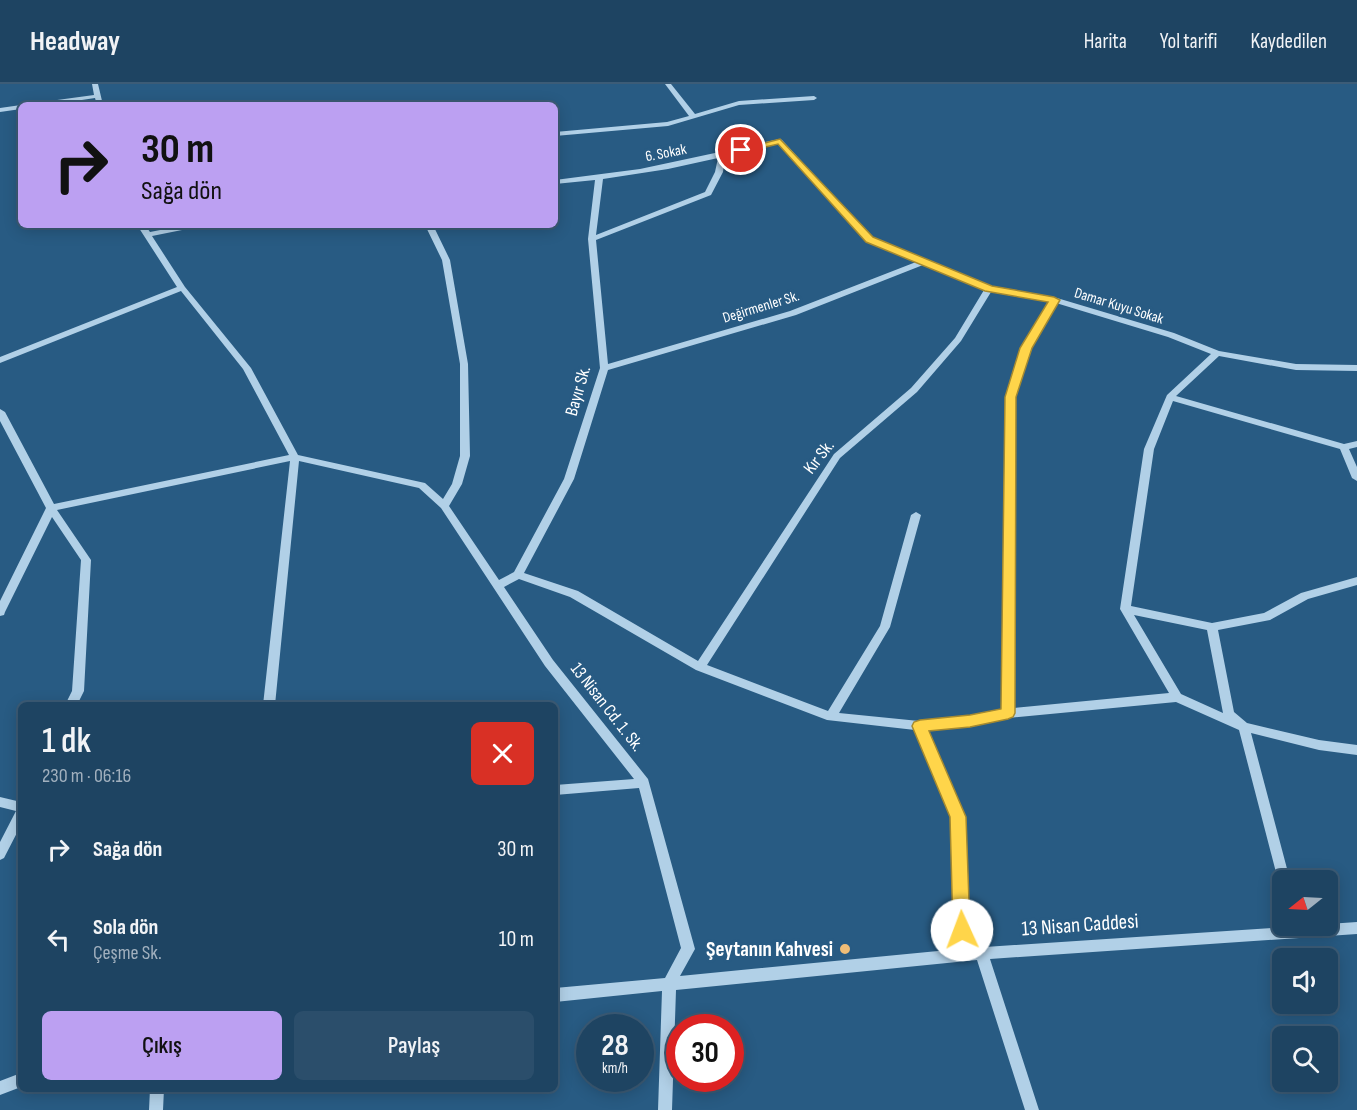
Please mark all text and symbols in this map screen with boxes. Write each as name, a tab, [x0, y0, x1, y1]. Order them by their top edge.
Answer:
text: Headway	[30, 25, 120, 58]
text: Harita	[1084, 29, 1127, 54]
text: Yol tarifi	[1160, 29, 1218, 54]
text: Kaydedilen	[1251, 29, 1327, 54]
text: 30 m	[141, 124, 214, 175]
pin	[715, 124, 766, 175]
icon: right	[42, 126, 120, 204]
icon: arrive	[724, 133, 757, 166]
street label: 6. Sokak	[644, 140, 688, 166]
text: Sağa dön	[141, 175, 222, 207]
street label: Damar Kuyu Sokak	[1072, 283, 1166, 329]
street label: Değirmenler Sk.	[720, 286, 802, 328]
street label: Bayır Sk.	[561, 364, 595, 418]
street label: Kır Sk.	[799, 436, 839, 478]
street label: 13 Nisan Cd. 1. Sk.	[566, 659, 648, 755]
text: 1 dk	[42, 720, 91, 763]
button: close	[471, 722, 534, 785]
text: 230 m · 06:16	[42, 764, 131, 788]
icon: right	[42, 833, 75, 866]
text: Sağa dön	[93, 836, 162, 863]
text: 30 m	[497, 836, 534, 863]
north arrow	[1272, 870, 1338, 936]
map controls	[1272, 870, 1338, 1092]
position arrow	[930, 898, 994, 962]
street label: 13 Nisan Caddesi	[1021, 908, 1139, 942]
text: Sola dön	[93, 914, 158, 941]
icon: left	[42, 923, 75, 956]
text: 10 m	[499, 926, 534, 953]
place label: Şeytanın Kahvesi	[706, 937, 833, 962]
text: Çeşme Sk.	[93, 941, 162, 965]
marker: Şeytanın Kahvesi	[838, 942, 852, 956]
button: sound	[1272, 948, 1338, 1014]
button: Çıkış	[42, 1011, 282, 1080]
button: Paylaş	[294, 1011, 534, 1080]
speed limit sign: 30	[666, 1014, 744, 1092]
button: search	[1272, 1026, 1338, 1092]
text: 28	[601, 1028, 629, 1064]
text: km/h	[602, 1059, 628, 1078]

